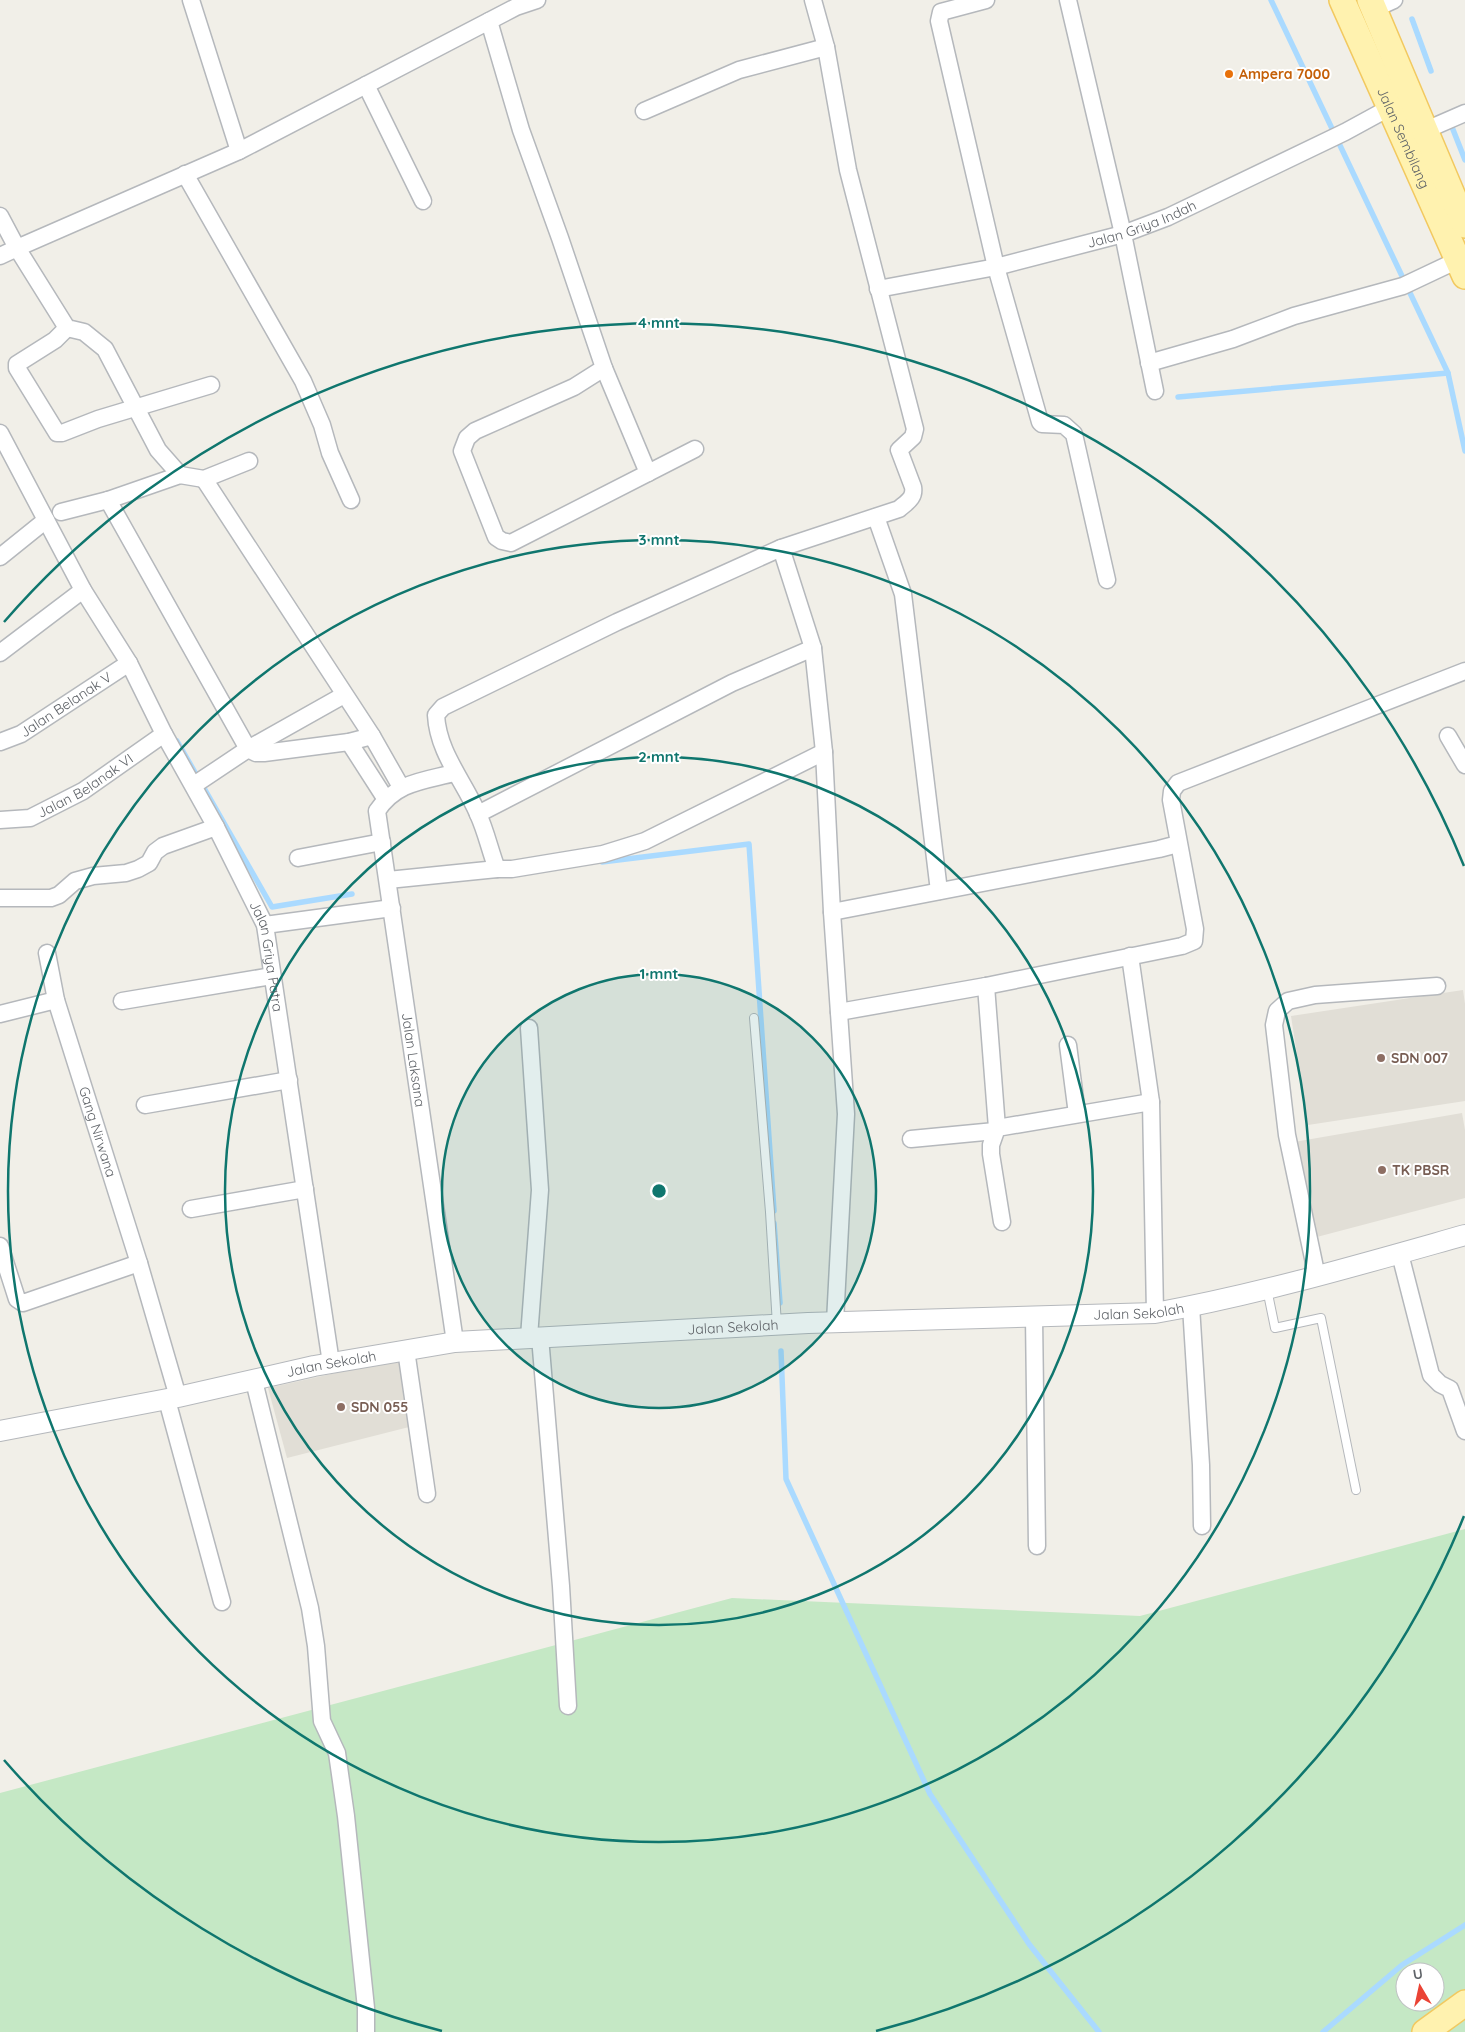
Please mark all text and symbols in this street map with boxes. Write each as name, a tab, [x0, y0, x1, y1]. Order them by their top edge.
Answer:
place label: Ampera 7000	[1239, 65, 1330, 83]
marker: Ampera 7000	[1223, 68, 1235, 80]
street label: Jalan Sembilang	[1373, 85, 1434, 191]
street label: Jalan Griya Indah	[1085, 196, 1199, 252]
text: 4 mnt	[638, 313, 680, 332]
text: 3 mnt	[638, 530, 680, 549]
street label: Jalan Belanak V	[16, 668, 115, 741]
text: 2 mnt	[638, 747, 680, 766]
street label: Jalan Belanak VI	[34, 750, 137, 822]
street label: Jalan Griya Patra	[245, 898, 287, 1013]
text: 1 mnt	[640, 964, 678, 983]
street label: Jalan Laksana	[398, 1011, 429, 1108]
place label: SDN 007	[1391, 1049, 1448, 1067]
marker: SDN 007	[1375, 1052, 1387, 1064]
street label: Gang Nirwana	[75, 1084, 120, 1179]
place label: TK PBSR	[1392, 1161, 1450, 1179]
marker: TK PBSR	[1376, 1164, 1388, 1176]
centre of rings	[650, 1182, 668, 1200]
street label: Jalan Sekolah	[1093, 1299, 1185, 1324]
street label: Jalan Sekolah	[687, 1316, 779, 1338]
street label: Jalan Sekolah	[284, 1347, 378, 1381]
place label: SDN 055	[351, 1398, 408, 1416]
marker: SDN 055	[335, 1401, 347, 1413]
north arrow	[1395, 1962, 1445, 2012]
text: U	[1412, 1964, 1424, 1984]

